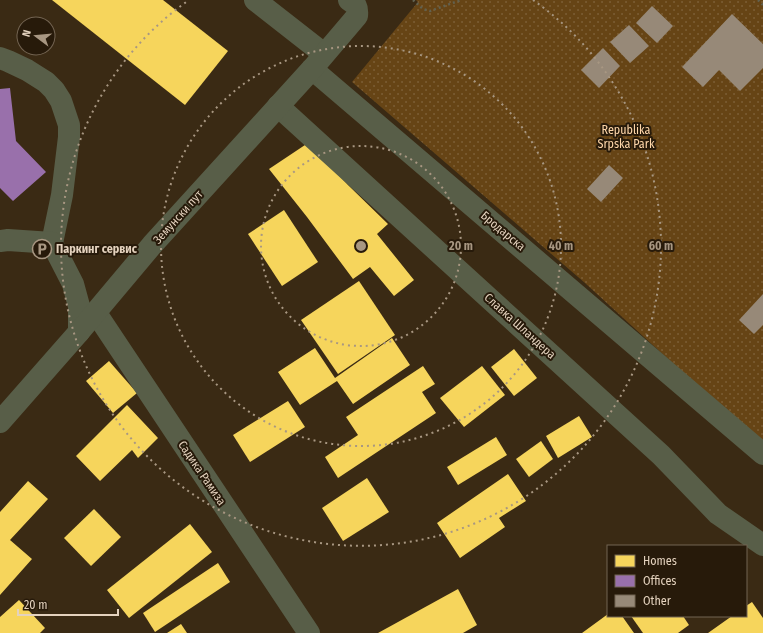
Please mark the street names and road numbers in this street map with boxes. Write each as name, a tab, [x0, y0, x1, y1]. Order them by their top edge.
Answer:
street label: Земунски пут	[150, 187, 206, 247]
street label: Бродарска	[478, 208, 528, 254]
street label: Славка Шландера	[482, 290, 558, 362]
street label: Садика Рамиза	[175, 438, 229, 508]

